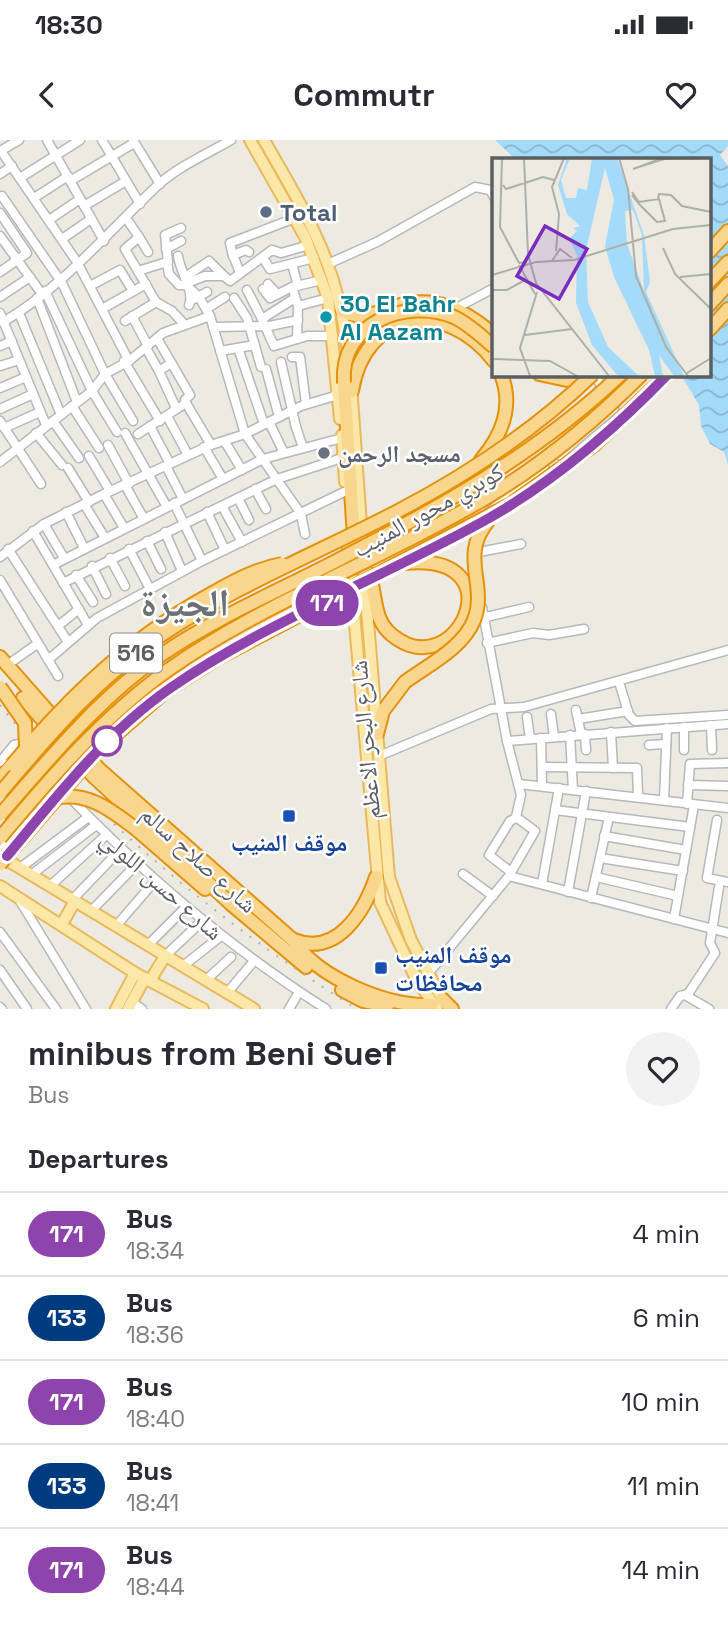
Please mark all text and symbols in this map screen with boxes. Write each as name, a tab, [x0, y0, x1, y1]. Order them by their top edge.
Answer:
text: 18:30	[35, 8, 103, 42]
text: Commutr	[293, 75, 435, 115]
icon: back	[28, 76, 66, 114]
icon: heart	[662, 76, 700, 114]
inset map	[492, 158, 710, 376]
place label: Total	[280, 197, 337, 228]
marker: Total	[258, 204, 274, 220]
place label: 30 El Bahr Al Aazam	[340, 288, 456, 347]
marker: 30 El Bahr Al Aazam	[318, 309, 334, 325]
place label: مسجد الرحمن	[338, 438, 461, 469]
marker: مسجد الرحمن	[316, 445, 332, 461]
street label: كوبري محور المنيب	[347, 456, 511, 568]
district label: الجيزة	[141, 579, 229, 627]
line badge: 171	[287, 580, 367, 626]
text: 171	[310, 587, 344, 618]
road number: 516	[110, 634, 162, 673]
street label: شارع البحر الاعظم	[343, 659, 388, 821]
unlabelled marker	[92, 726, 122, 756]
street label: شارع صلاح سالم	[134, 799, 264, 920]
marker: موقف المنيب	[281, 808, 297, 824]
street label: شارع حسن اللولي	[92, 823, 230, 950]
place label: موقف المنيب	[231, 827, 347, 858]
place label: موقف المنيب محافظات	[395, 939, 512, 998]
marker: موقف المنيب محافظات	[373, 960, 389, 976]
button: heart	[626, 1032, 700, 1106]
text: minibus from Beni Suef	[28, 1033, 396, 1075]
text: Bus	[28, 1080, 69, 1110]
text: Departures	[28, 1142, 169, 1176]
text: Bus	[126, 1202, 173, 1236]
text: 4 min	[632, 1217, 700, 1251]
text: 171	[49, 1218, 84, 1249]
text: 18:34	[126, 1236, 184, 1266]
text: Bus	[126, 1286, 173, 1320]
text: 6 min	[633, 1301, 700, 1335]
text: 133	[46, 1302, 87, 1333]
text: 18:36	[126, 1320, 184, 1350]
text: Bus	[126, 1370, 173, 1404]
text: 10 min	[621, 1385, 700, 1419]
text: 171	[49, 1386, 84, 1417]
text: 18:40	[126, 1404, 185, 1434]
text: Bus	[126, 1454, 173, 1488]
text: 11 min	[627, 1469, 700, 1503]
text: 133	[46, 1470, 87, 1501]
text: 18:41	[126, 1488, 179, 1518]
text: Bus	[126, 1538, 173, 1572]
text: 14 min	[622, 1553, 700, 1587]
text: 171	[49, 1554, 84, 1585]
text: 18:44	[126, 1572, 185, 1602]

